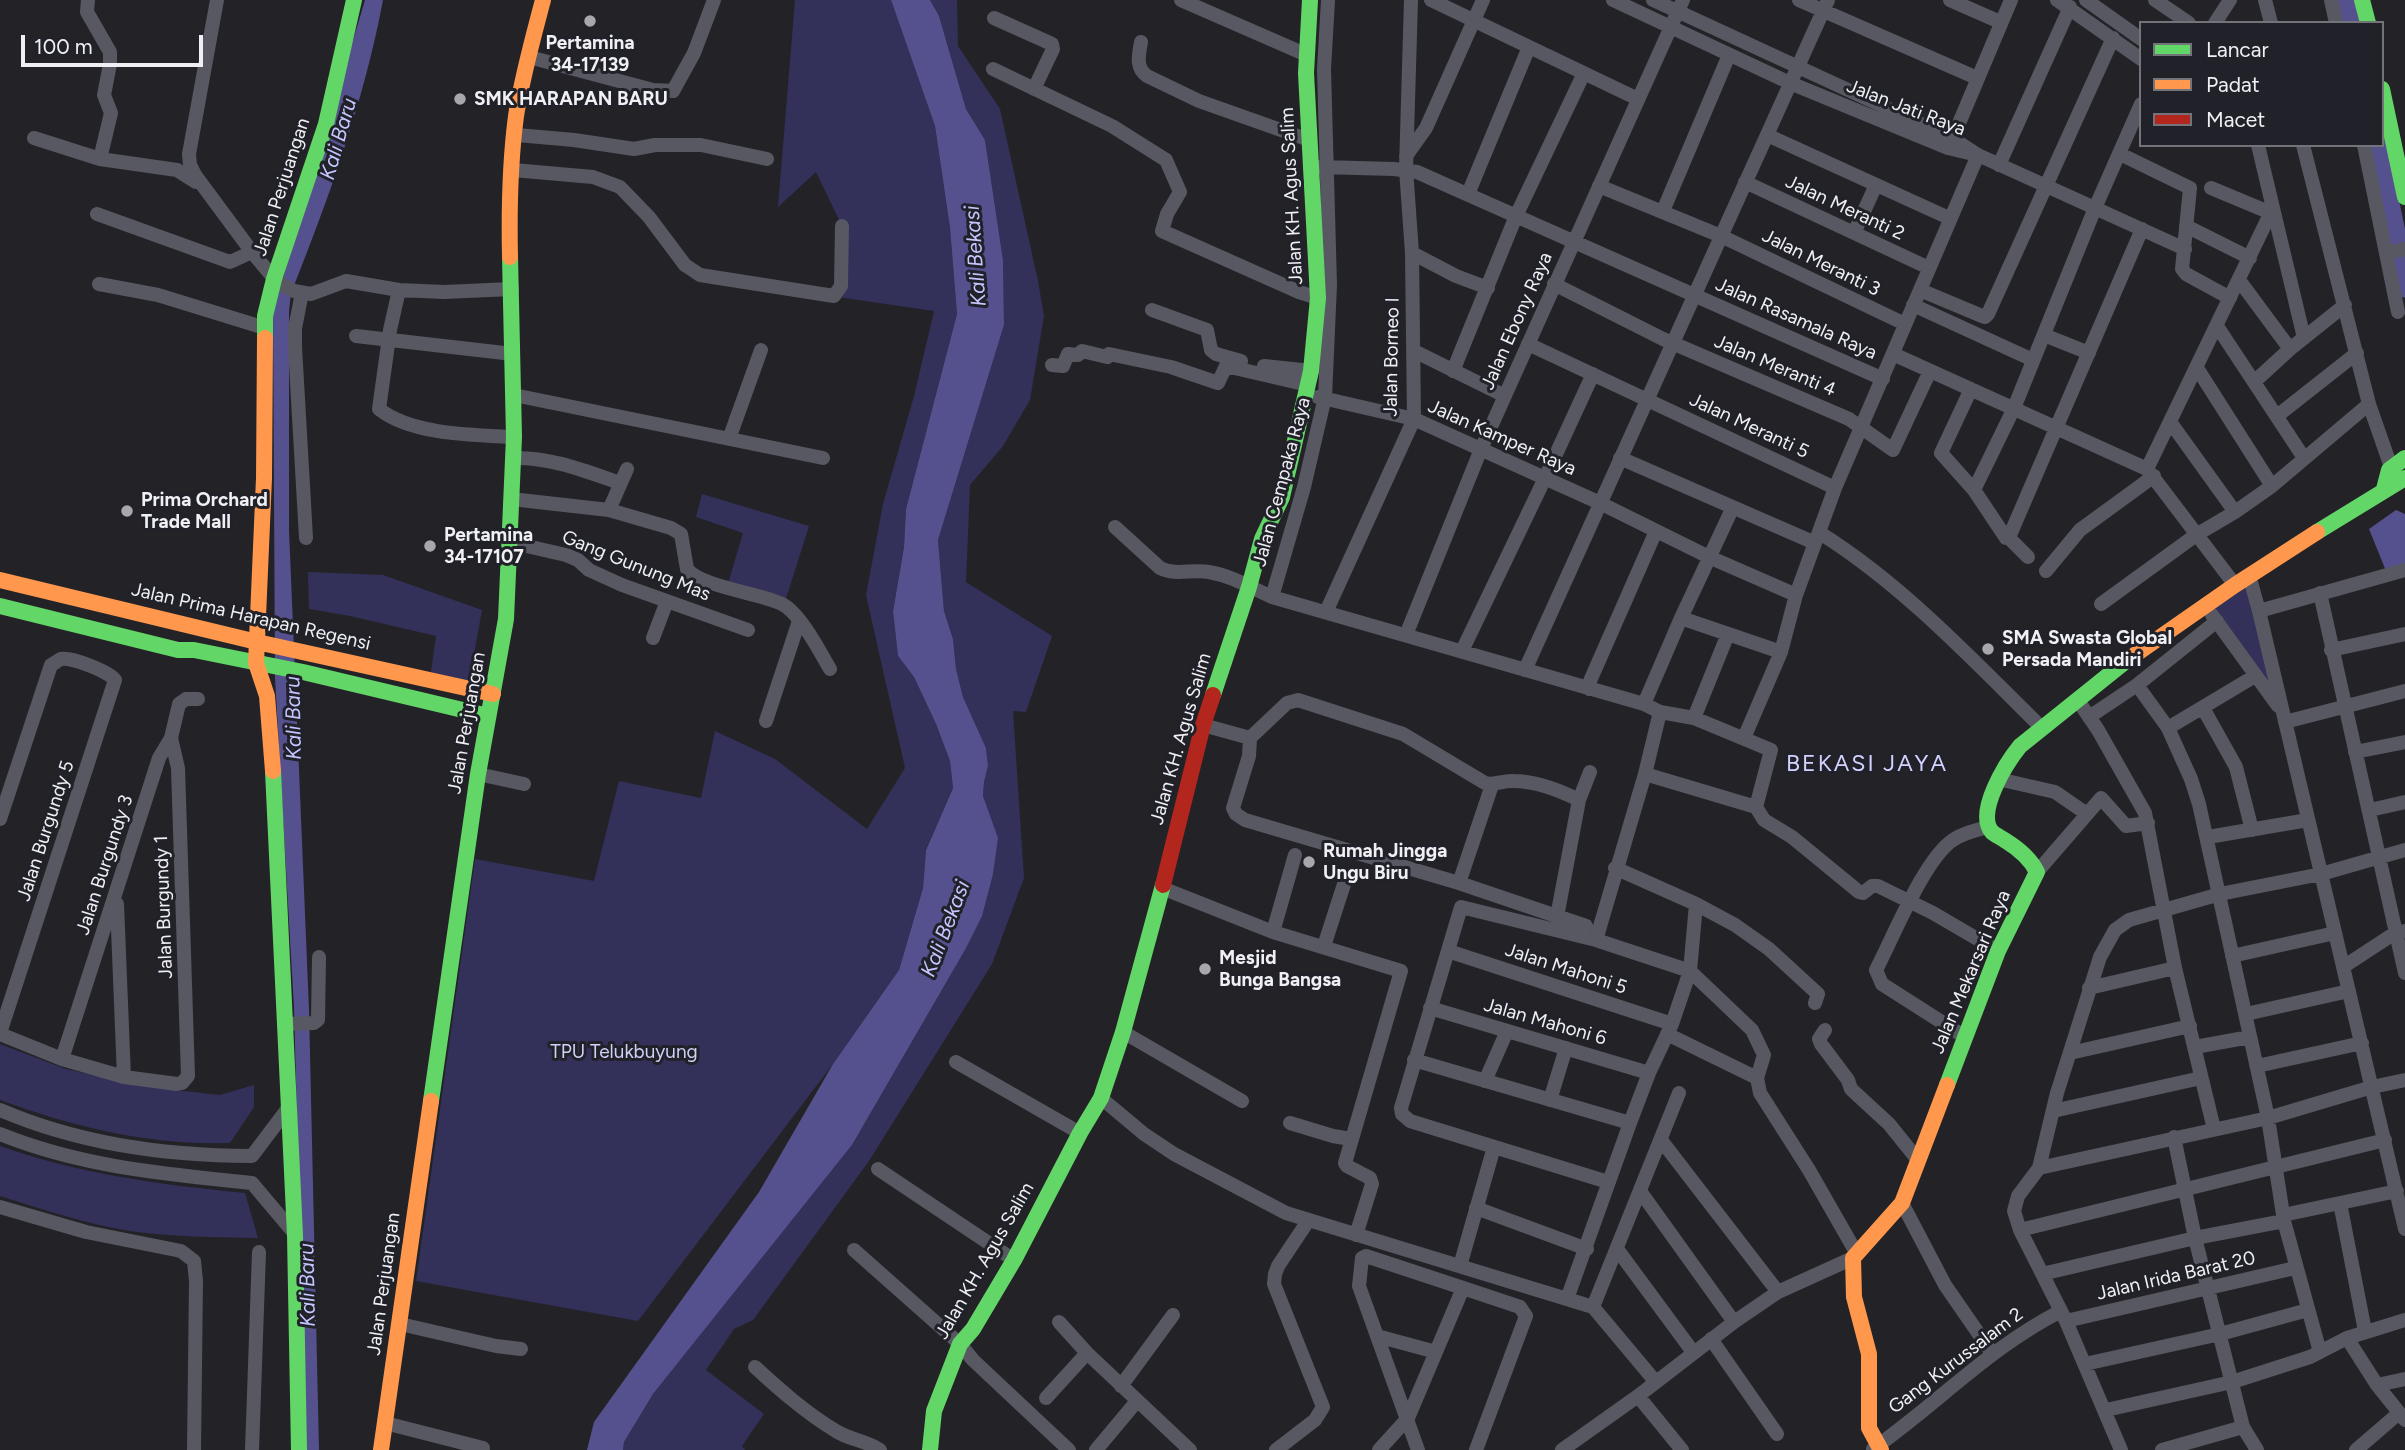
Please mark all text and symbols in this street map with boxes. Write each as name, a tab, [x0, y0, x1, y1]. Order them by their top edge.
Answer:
marker: Pertamina 34-17139	[582, 13, 598, 29]
scale bar	[24, 21, 206, 65]
legend	[2139, 21, 2384, 147]
place label: Pertamina 34-17139	[545, 32, 635, 76]
text: 100 m	[34, 34, 93, 59]
text: Lancar	[2206, 37, 2269, 62]
text: Padat	[2206, 72, 2260, 97]
street label: Jalan Jati Raya	[1843, 75, 1969, 141]
place label: SMK HARAPAN BARU	[474, 88, 668, 110]
marker: SMK HARAPAN BARU	[452, 91, 468, 107]
water label: Kali Baru	[315, 95, 363, 183]
street label: Jalan KH. Agus Salim	[1276, 107, 1308, 285]
text: Macet	[2206, 107, 2265, 132]
street label: Jalan Perjuangan	[249, 115, 315, 259]
street label: Jalan Meranti 2	[1782, 170, 1908, 246]
water label: Kali Bekasi	[960, 205, 992, 307]
street label: Jalan Meranti 3	[1758, 225, 1884, 301]
street label: Jalan Ebony Raya	[1476, 249, 1558, 393]
street label: Jalan Rasamala Raya	[1712, 273, 1880, 365]
street label: Jalan Borneo I	[1380, 297, 1404, 417]
street label: Jalan Meranti 4	[1711, 330, 1839, 402]
street label: Jalan Meranti 5	[1686, 388, 1812, 464]
street label: Jalan Cempaka Raya	[1248, 395, 1316, 569]
street label: Jalan Kamper Raya	[1424, 395, 1580, 481]
place label: Prima Orchard Trade Mall	[141, 489, 268, 533]
marker: Prima Orchard Trade Mall	[119, 503, 135, 519]
place label: Pertamina 34-17107	[444, 524, 533, 568]
street label: Gang Gunung Mas	[559, 526, 713, 606]
marker: Pertamina 34-17107	[422, 538, 438, 554]
street label: Jalan Prima Harapan Regensi	[129, 578, 373, 656]
place label: SMA Swasta Global Persada Mandiri	[2002, 627, 2172, 671]
marker: SMA Swasta Global Persada Mandiri	[1980, 641, 1996, 657]
street label: Jalan Perjuangan	[443, 650, 491, 796]
street label: Jalan KH. Agus Salim	[1146, 651, 1216, 827]
water label: Kali Baru	[281, 676, 307, 760]
district label: BEKASI JAYA	[1787, 750, 1947, 778]
street label: Jalan Burgundy 5	[13, 758, 79, 904]
street label: Jalan Burgundy 3	[72, 792, 138, 938]
street label: Jalan Burgundy 1	[150, 835, 178, 979]
place label: Rumah Jingga Ungu Biru	[1323, 840, 1447, 884]
marker: Rumah Jingga Ungu Biru	[1301, 854, 1317, 870]
water label: Kali Bekasi	[916, 877, 976, 981]
street label: Jalan Mekarsari Raya	[1926, 887, 2016, 1057]
street label: Jalan Mahoni 5	[1502, 939, 1630, 999]
place label: Mesjid Bunga Bangsa	[1219, 947, 1341, 991]
marker: Mesjid Bunga Bangsa	[1197, 961, 1213, 977]
street label: Jalan Mahoni 6	[1481, 994, 1609, 1050]
park label: TPU Telukbuyung	[550, 1041, 698, 1063]
street label: Jalan KH. Agus Salim	[931, 1179, 1039, 1343]
street label: Jalan Perjuangan	[363, 1211, 405, 1357]
water label: Kali Baru	[295, 1243, 321, 1327]
street label: Jalan Irida Barat 20	[2094, 1247, 2258, 1305]
street label: Gang Kurussalam 2	[1884, 1303, 2028, 1419]

